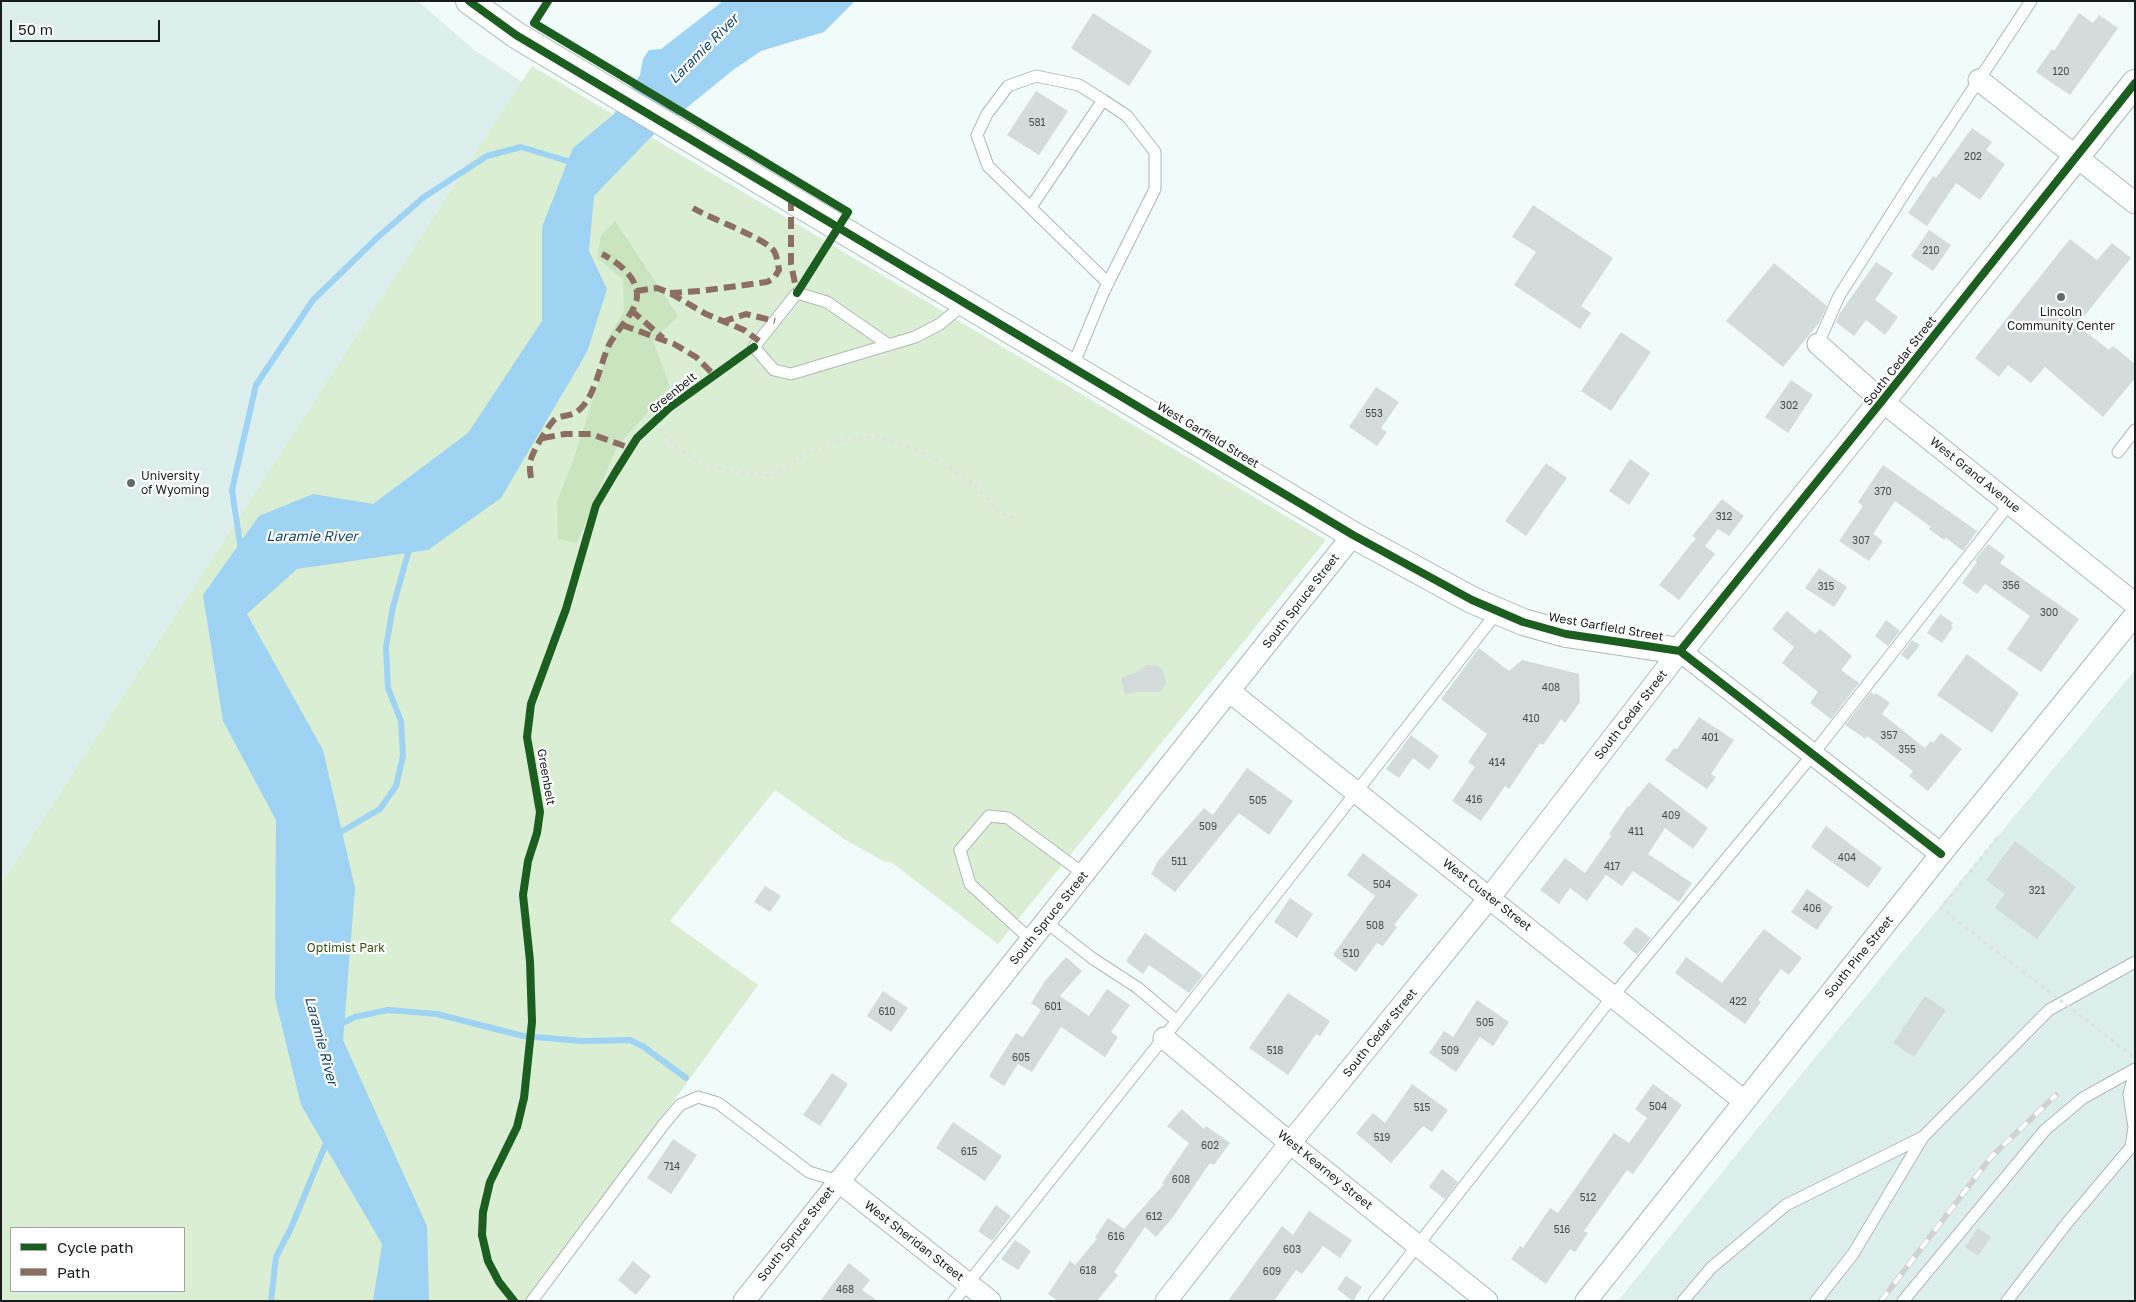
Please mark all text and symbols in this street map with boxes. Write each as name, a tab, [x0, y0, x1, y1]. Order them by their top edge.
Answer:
scale bar	[12, 10, 162, 42]
water label: Laramie River	[666, 11, 742, 87]
text: 50 m	[18, 20, 53, 38]
house number: 120	[2053, 66, 2069, 78]
house number: 581	[1029, 117, 1045, 129]
house number: 202	[1964, 151, 1982, 163]
house number: 210	[1923, 245, 1939, 257]
marker: Lincoln Community Center	[2055, 291, 2067, 303]
place label: Lincoln Community Center	[2007, 305, 2115, 333]
street label: South Cedar Street	[1861, 313, 1939, 409]
street label: Greenbelt	[646, 369, 700, 417]
street label: West Garfield Street	[1154, 399, 1262, 471]
house number: 302	[1780, 400, 1798, 412]
house number: 553	[1365, 408, 1383, 420]
street label: West Grand Avenue	[1927, 434, 2023, 516]
place label: University of Wyoming	[141, 469, 209, 497]
marker: University of Wyoming	[125, 477, 137, 489]
house number: 370	[1874, 486, 1892, 498]
house number: 312	[1716, 511, 1732, 523]
water label: Laramie River	[266, 529, 358, 545]
house number: 307	[1852, 535, 1870, 547]
street label: South Spruce Street	[1260, 551, 1342, 651]
house number: 356	[2002, 580, 2020, 592]
house number: 315	[1818, 581, 1834, 593]
house number: 300	[2040, 607, 2058, 619]
street label: West Garfield Street	[1547, 610, 1665, 644]
street label: South Cedar Street	[1592, 667, 1670, 763]
house number: 408	[1542, 682, 1560, 694]
house number: 410	[1522, 713, 1540, 725]
house number: 357	[1881, 730, 1897, 742]
house number: 401	[1701, 732, 1719, 744]
house number: 355	[1898, 744, 1916, 756]
street label: Greenbelt	[534, 748, 558, 806]
house number: 414	[1488, 757, 1506, 769]
house number: 416	[1466, 794, 1482, 806]
house number: 505	[1249, 795, 1267, 807]
house number: 409	[1662, 810, 1680, 822]
house number: 509	[1199, 821, 1217, 833]
house number: 411	[1628, 826, 1644, 838]
house number: 404	[1838, 852, 1856, 864]
house number: 511	[1171, 856, 1187, 868]
street label: West Custer Street	[1440, 856, 1534, 934]
house number: 417	[1604, 861, 1620, 873]
street label: South Spruce Street	[1007, 868, 1091, 968]
house number: 504	[1373, 879, 1391, 891]
house number: 321	[2029, 885, 2045, 897]
house number: 406	[1803, 903, 1821, 915]
street label: South Pine Street	[1822, 913, 1896, 1001]
house number: 508	[1366, 920, 1384, 932]
park label: Optimist Park	[307, 941, 385, 955]
house number: 510	[1343, 948, 1359, 960]
street label: South Cedar Street	[1340, 986, 1420, 1080]
water label: Laramie River	[301, 995, 341, 1087]
house number: 422	[1729, 996, 1747, 1008]
house number: 601	[1044, 1001, 1062, 1013]
house number: 610	[878, 1006, 896, 1018]
house number: 505	[1476, 1017, 1494, 1029]
house number: 518	[1267, 1045, 1283, 1057]
house number: 509	[1441, 1045, 1459, 1057]
house number: 605	[1012, 1052, 1030, 1064]
house number: 504	[1649, 1101, 1667, 1113]
house number: 515	[1414, 1102, 1430, 1114]
street label: West Kearney Street	[1275, 1127, 1375, 1213]
house number: 519	[1374, 1132, 1390, 1144]
house number: 602	[1201, 1140, 1219, 1152]
house number: 615	[961, 1146, 977, 1158]
house number: 714	[664, 1161, 680, 1173]
house number: 608	[1172, 1174, 1190, 1186]
street label: South Spruce Street	[755, 1184, 837, 1284]
house number: 512	[1580, 1192, 1596, 1204]
street label: West Sheridan Street	[861, 1198, 967, 1284]
house number: 612	[1146, 1211, 1162, 1223]
house number: 516	[1554, 1224, 1570, 1236]
legend	[10, 1227, 185, 1292]
house number: 616	[1108, 1231, 1124, 1243]
text: Cycle path	[57, 1238, 133, 1256]
house number: 603	[1283, 1244, 1301, 1256]
text: Path	[57, 1263, 90, 1281]
house number: 618	[1080, 1265, 1096, 1277]
house number: 609	[1263, 1266, 1281, 1278]
house number: 468	[836, 1284, 854, 1296]

